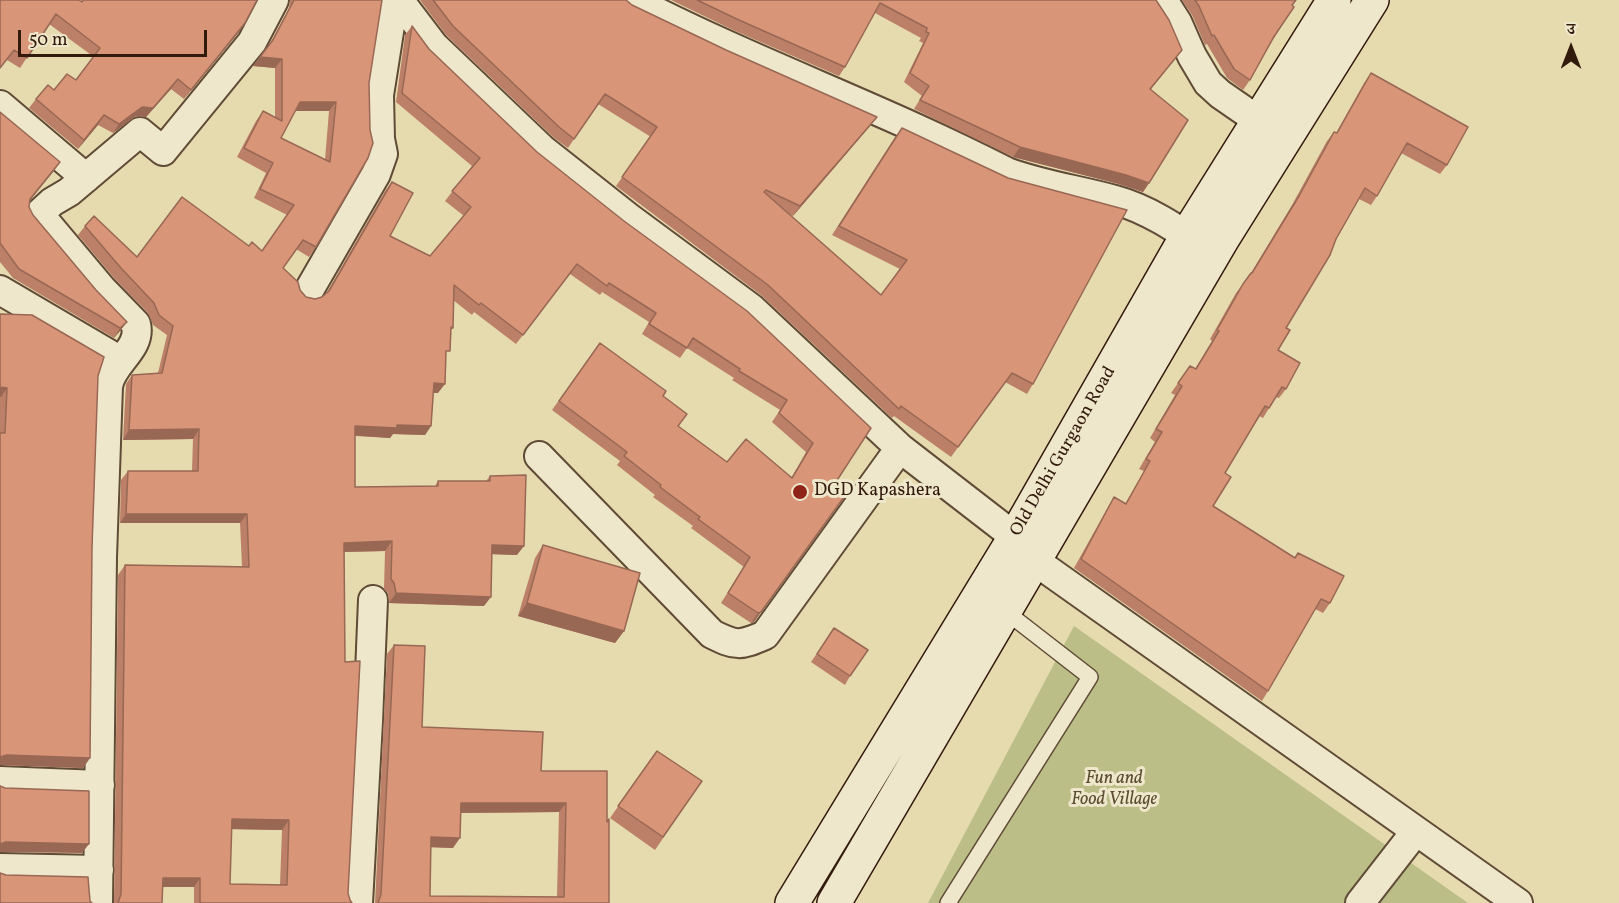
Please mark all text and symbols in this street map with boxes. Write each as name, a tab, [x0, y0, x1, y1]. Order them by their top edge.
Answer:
scale bar	[21, 18, 210, 56]
north arrow	[1541, 18, 1601, 78]
text: उ	[1567, 19, 1575, 41]
text: 50 m	[29, 28, 68, 53]
street label: Old Delhi Gurgaon Road	[1006, 363, 1122, 541]
place label: DGD Kapashera	[814, 481, 941, 503]
marker: DGD Kapashera	[791, 483, 809, 501]
park label: Fun and Food Village	[1071, 769, 1157, 812]

